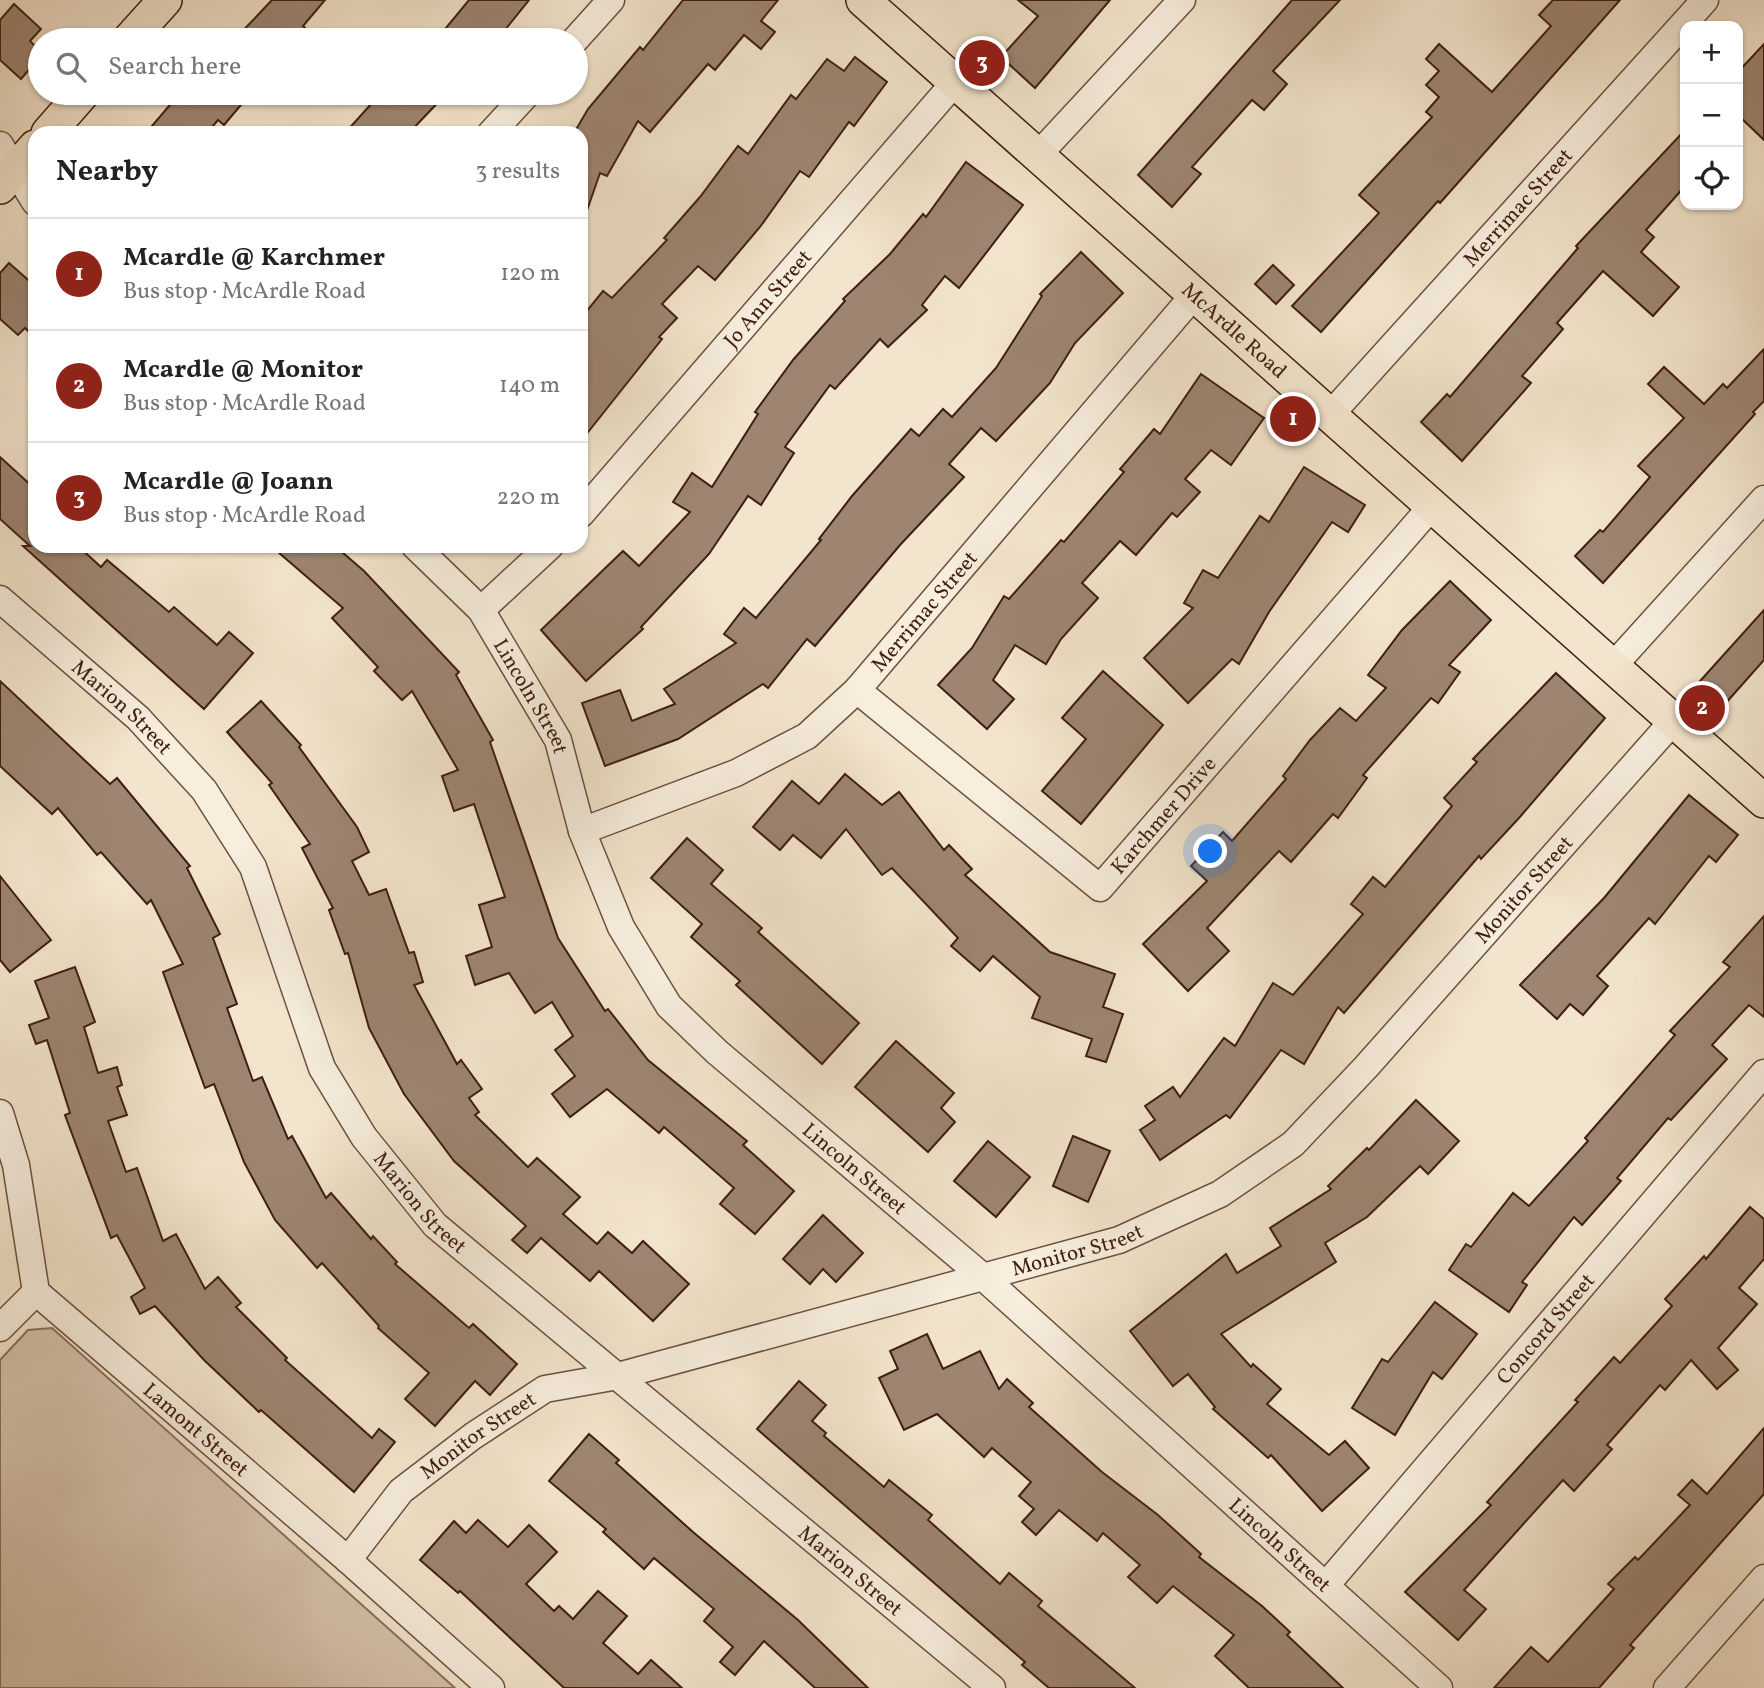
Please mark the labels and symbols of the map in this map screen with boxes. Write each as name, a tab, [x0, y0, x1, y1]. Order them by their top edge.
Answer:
pin: 3	[959, 37, 1005, 89]
street label: Merrimac Street	[1458, 143, 1580, 274]
street label: Jo Ann Street	[718, 244, 819, 355]
street label: McArdle Road	[1175, 277, 1292, 386]
pin: 1	[1270, 393, 1316, 445]
street label: Merrimac Street	[865, 546, 985, 679]
street label: Lincoln Street	[485, 634, 574, 757]
street label: Marion Street	[64, 654, 178, 762]
pin: 2	[1679, 682, 1725, 734]
street label: Karchmer Drive	[1105, 751, 1224, 881]
street label: Monitor Street	[1469, 830, 1581, 951]
your location	[1193, 834, 1227, 868]
street label: Lincoln Street	[795, 1117, 912, 1222]
street label: Marion Street	[366, 1146, 472, 1261]
street label: Monitor Street	[1009, 1218, 1148, 1284]
street label: Concord Street	[1491, 1268, 1602, 1391]
street label: Lamont Street	[136, 1377, 254, 1484]
street label: Monitor Street	[415, 1386, 542, 1487]
street label: Lincoln Street	[1221, 1492, 1337, 1600]
street label: Marion Street	[791, 1520, 908, 1624]

